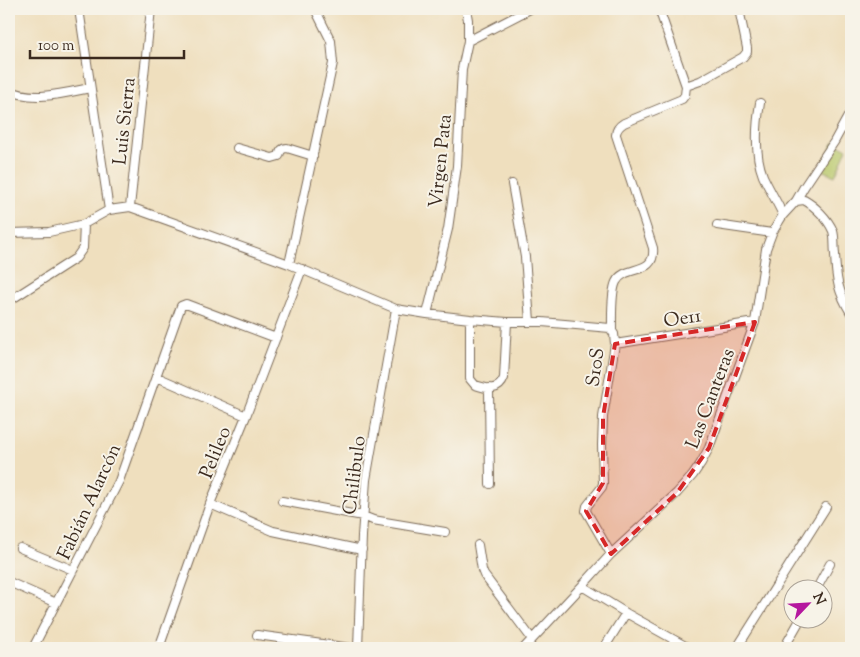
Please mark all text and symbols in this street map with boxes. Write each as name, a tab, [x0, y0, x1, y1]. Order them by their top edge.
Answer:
scale bar	[30, 28, 184, 60]
text: 100 m	[38, 36, 75, 57]
street label: Luis Sierra	[107, 76, 144, 166]
street label: Virgen Pata	[423, 113, 460, 210]
street label: Oe11	[662, 303, 704, 336]
street label: Las Canteras	[680, 345, 743, 453]
street label: S10S	[580, 346, 613, 389]
street label: Pelileo	[194, 423, 239, 483]
street label: Chilibulo	[337, 434, 374, 516]
street label: Fabián Alarcón	[52, 440, 129, 564]
north arrow	[782, 580, 832, 630]
text: N	[807, 590, 829, 609]

